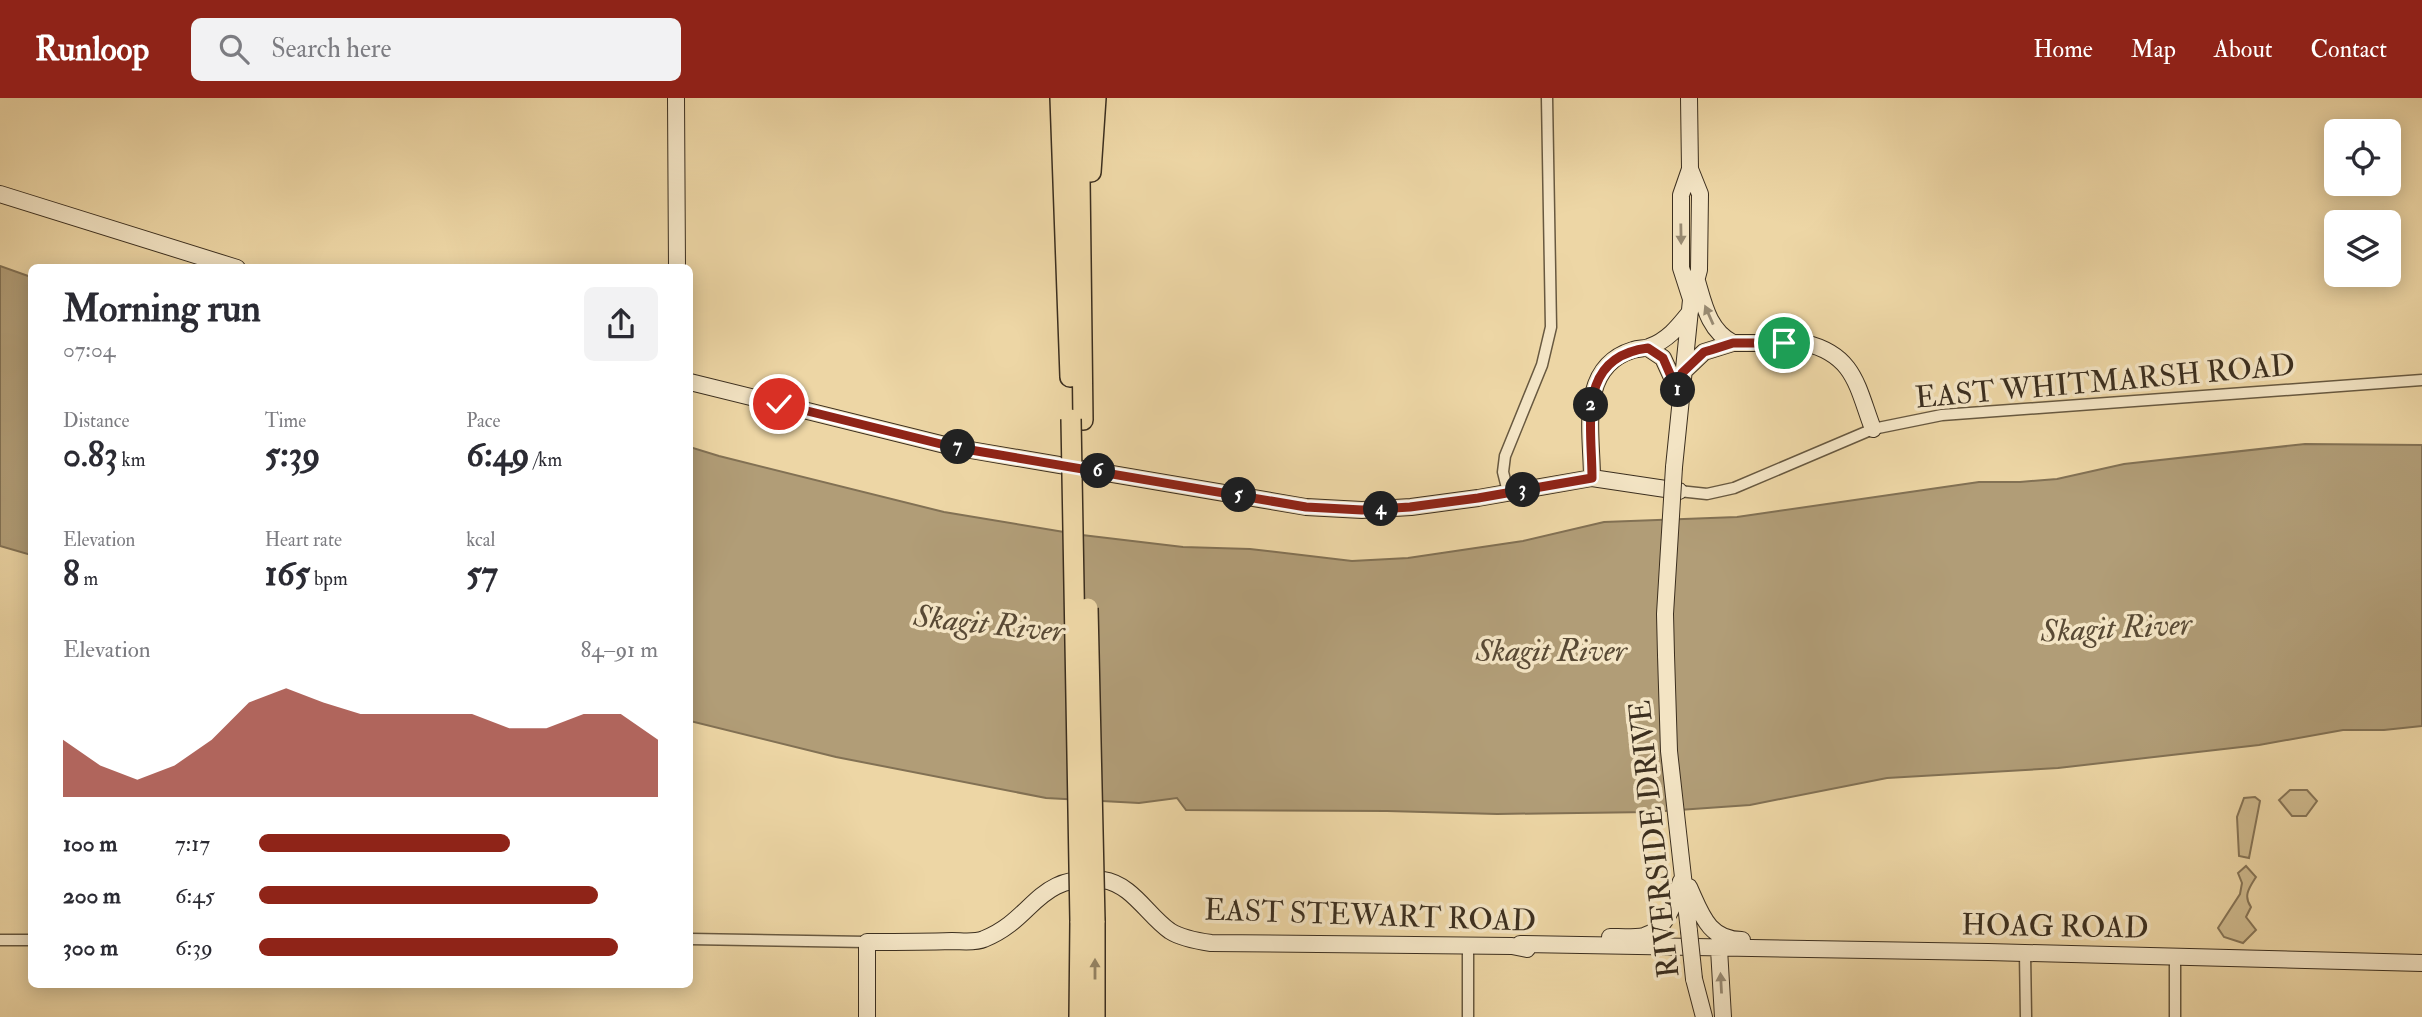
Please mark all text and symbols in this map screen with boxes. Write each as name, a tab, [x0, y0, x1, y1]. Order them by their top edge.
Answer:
search box	[191, 18, 681, 81]
text: Runloop	[35, 29, 149, 70]
icon: search	[215, 30, 253, 68]
text: Search here	[271, 33, 391, 65]
text: Home	[2033, 34, 2093, 65]
text: Map	[2131, 34, 2176, 65]
text: About	[2214, 34, 2273, 65]
text: Contact	[2311, 34, 2387, 65]
map controls	[2324, 119, 2401, 287]
button: locate	[2324, 119, 2401, 196]
button: layers	[2324, 210, 2401, 287]
one-way arrow	[1675, 224, 1687, 246]
text: Morning run	[63, 285, 261, 333]
button: share	[584, 287, 658, 361]
one-way arrow	[1703, 305, 1714, 326]
pin	[1754, 313, 1814, 373]
icon: arrive	[1765, 324, 1803, 362]
text: 07:04	[63, 335, 115, 364]
street label: EAST WHITMARSH ROAD	[1914, 346, 2296, 417]
pin: 1	[1660, 372, 1696, 408]
pin	[749, 374, 809, 434]
text: 1	[1674, 377, 1681, 401]
icon: check	[760, 385, 798, 423]
pin: 2	[1574, 388, 1608, 422]
text: 2	[1586, 392, 1595, 416]
text: Distance	[63, 409, 129, 433]
text: Time	[265, 409, 306, 433]
text: Pace	[466, 409, 500, 433]
pin: 7	[940, 430, 976, 464]
text: 0.83	[63, 433, 118, 477]
text: 5:39	[265, 433, 320, 477]
text: 6:49	[466, 433, 529, 477]
text: 7	[953, 434, 962, 458]
text: km	[118, 448, 145, 472]
text: /km	[529, 448, 562, 472]
pin: 6	[1080, 454, 1116, 488]
text: 6	[1093, 458, 1102, 482]
pin: 3	[1506, 472, 1540, 508]
text: 3	[1519, 477, 1526, 501]
pin: 5	[1222, 478, 1256, 512]
text: 5	[1234, 482, 1243, 506]
pin: 4	[1364, 492, 1398, 526]
text: 4	[1375, 496, 1386, 520]
text: Elevation	[63, 528, 135, 552]
text: Heart rate	[265, 528, 342, 552]
text: kcal	[466, 528, 495, 552]
text: 8	[63, 552, 79, 596]
text: 165	[265, 552, 310, 596]
text: 57	[466, 552, 498, 596]
text: m	[79, 567, 98, 591]
text: bpm	[310, 567, 348, 591]
water label: Skagit River	[911, 596, 1068, 652]
water label: Skagit River	[2039, 604, 2195, 652]
water label: Skagit River	[1474, 631, 1629, 671]
text: Elevation	[63, 635, 151, 664]
text: 84–91 m	[581, 635, 658, 664]
street label: RIVERSIDE DRIVE	[1622, 698, 1687, 980]
text: 100 m	[63, 829, 117, 858]
text: 7:17	[175, 829, 210, 858]
text: 200 m	[63, 881, 121, 910]
text: 6:45	[175, 881, 215, 910]
street label: EAST STEWART ROAD	[1203, 891, 1537, 940]
street label: HOAG ROAD	[1961, 906, 2149, 947]
text: 300 m	[63, 933, 118, 962]
text: 6:39	[175, 933, 213, 962]
one-way arrow	[1089, 958, 1101, 980]
one-way arrow	[1716, 972, 1727, 994]

